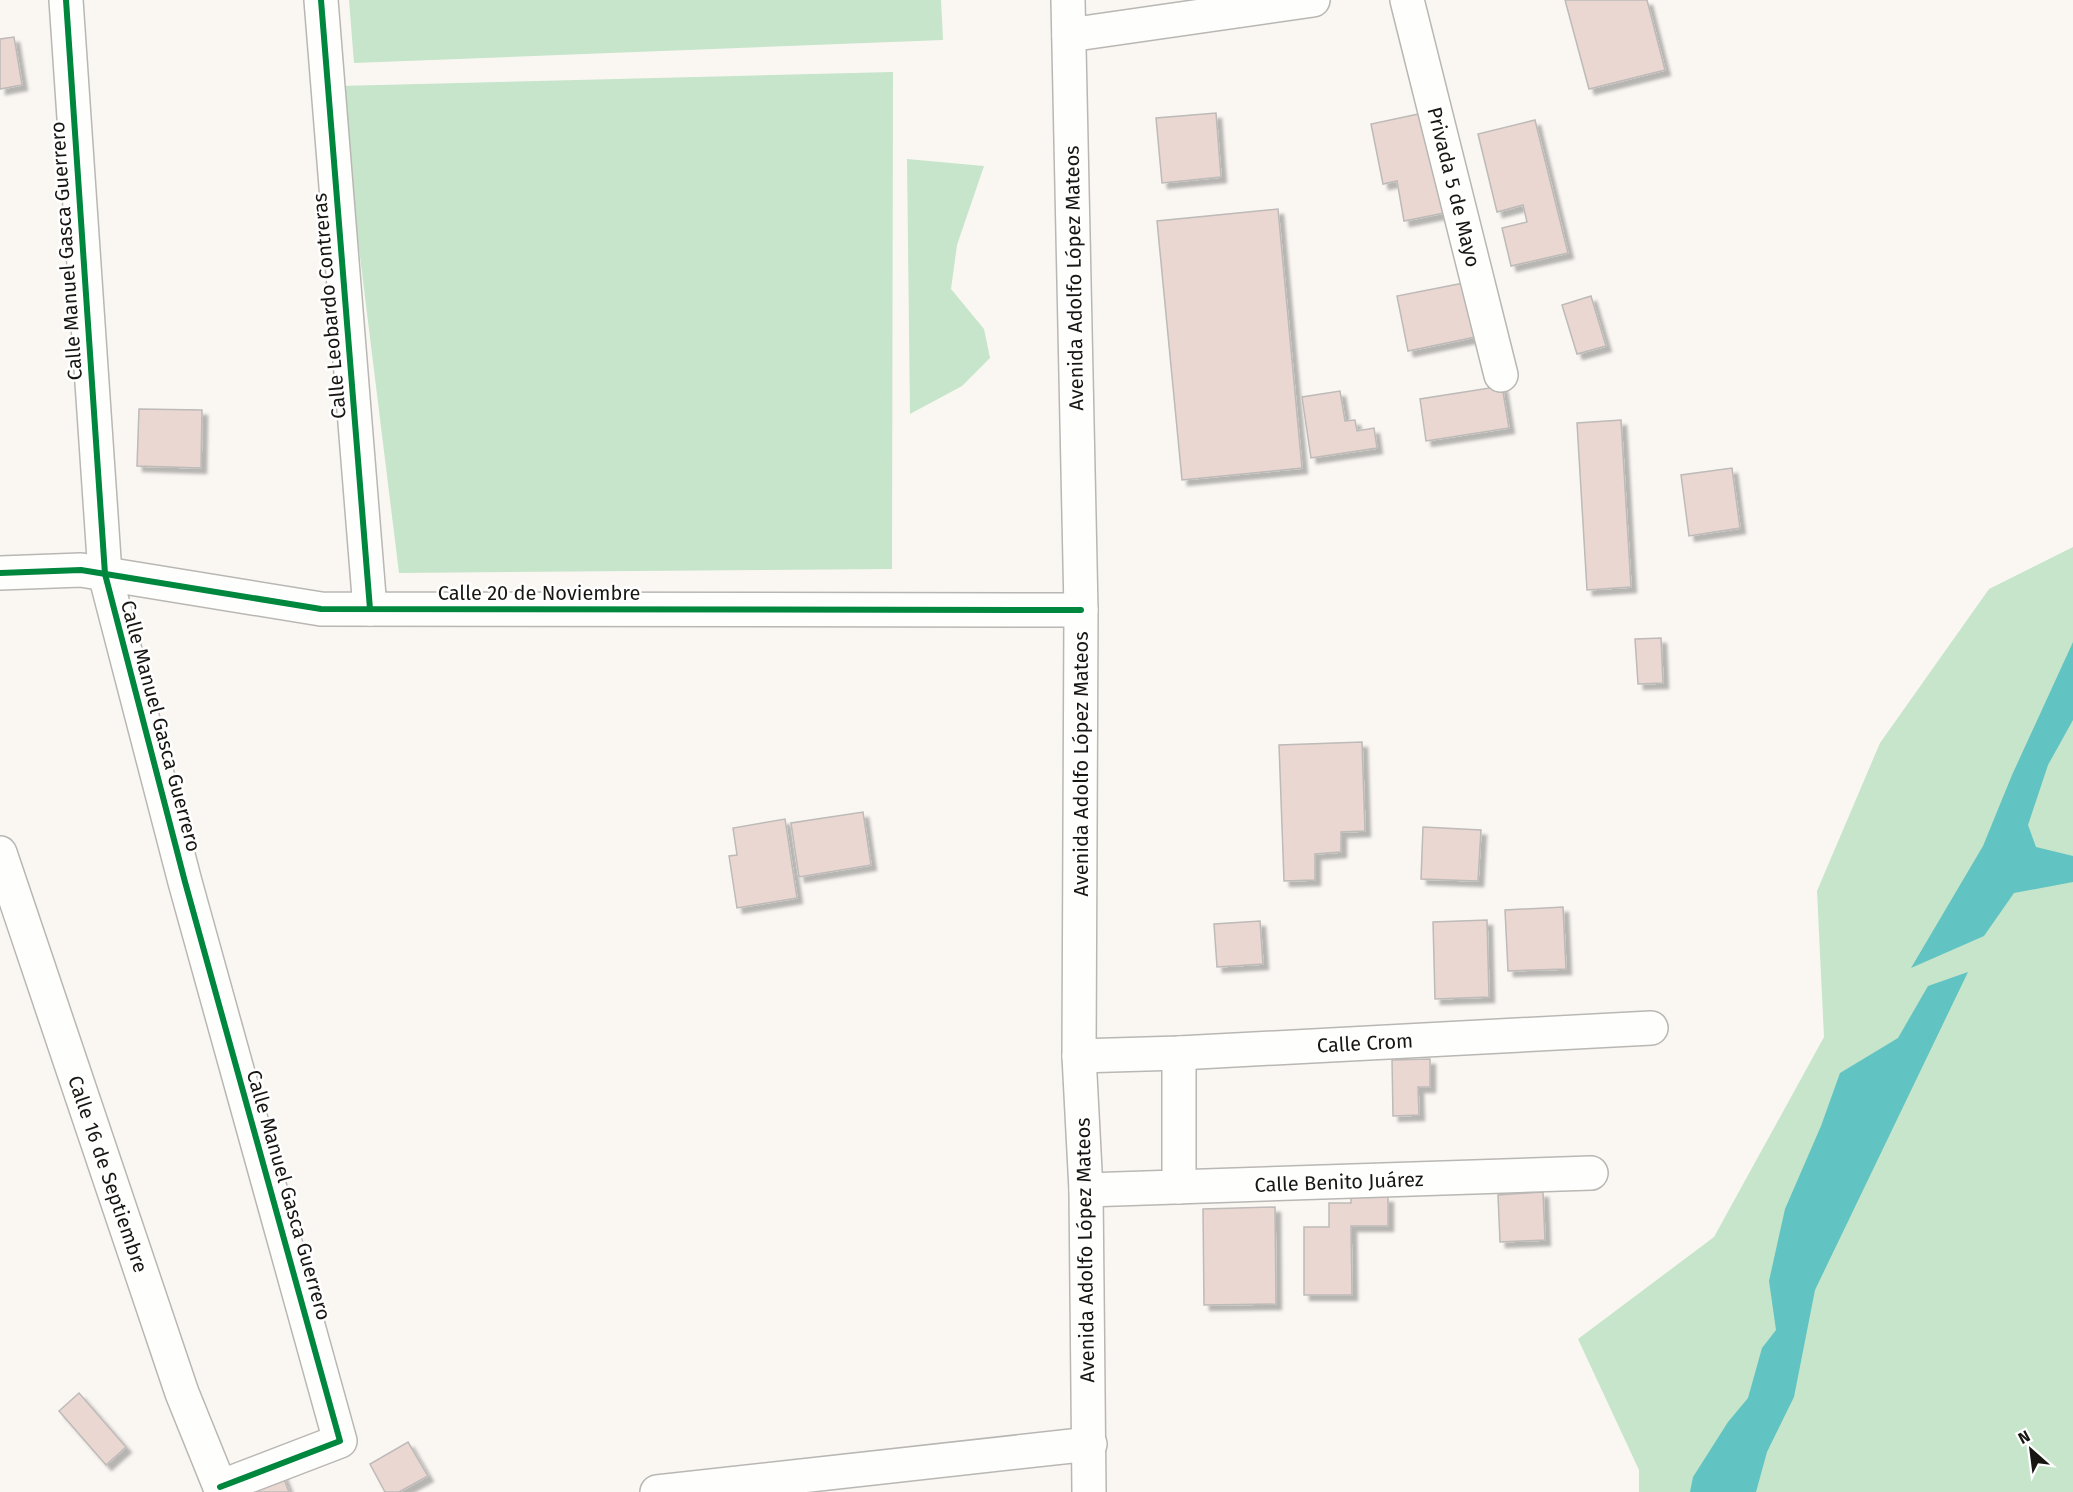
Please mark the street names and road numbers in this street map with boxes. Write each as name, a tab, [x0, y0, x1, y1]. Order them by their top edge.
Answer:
street label: Privada 5 de Mayo	[1422, 104, 1486, 270]
street label: Calle Manuel Gasca Guerrero	[45, 121, 87, 381]
street label: Avenida Adolfo López Mateos	[1060, 145, 1088, 411]
street label: Calle Leobardo Contreras	[307, 192, 351, 420]
street label: Calle 20 de Noviembre	[438, 581, 640, 605]
street label: Calle Manuel Gasca Guerrero	[116, 598, 206, 854]
street label: Avenida Adolfo López Mateos	[1069, 631, 1093, 897]
street label: Calle Crom	[1316, 1028, 1414, 1058]
street label: Calle Manuel Gasca Guerrero	[242, 1067, 336, 1323]
street label: Calle 16 de Septiembre	[63, 1072, 153, 1276]
street label: Avenida Adolfo López Mateos	[1071, 1117, 1099, 1383]
street label: Calle Benito Juárez	[1254, 1167, 1424, 1197]

